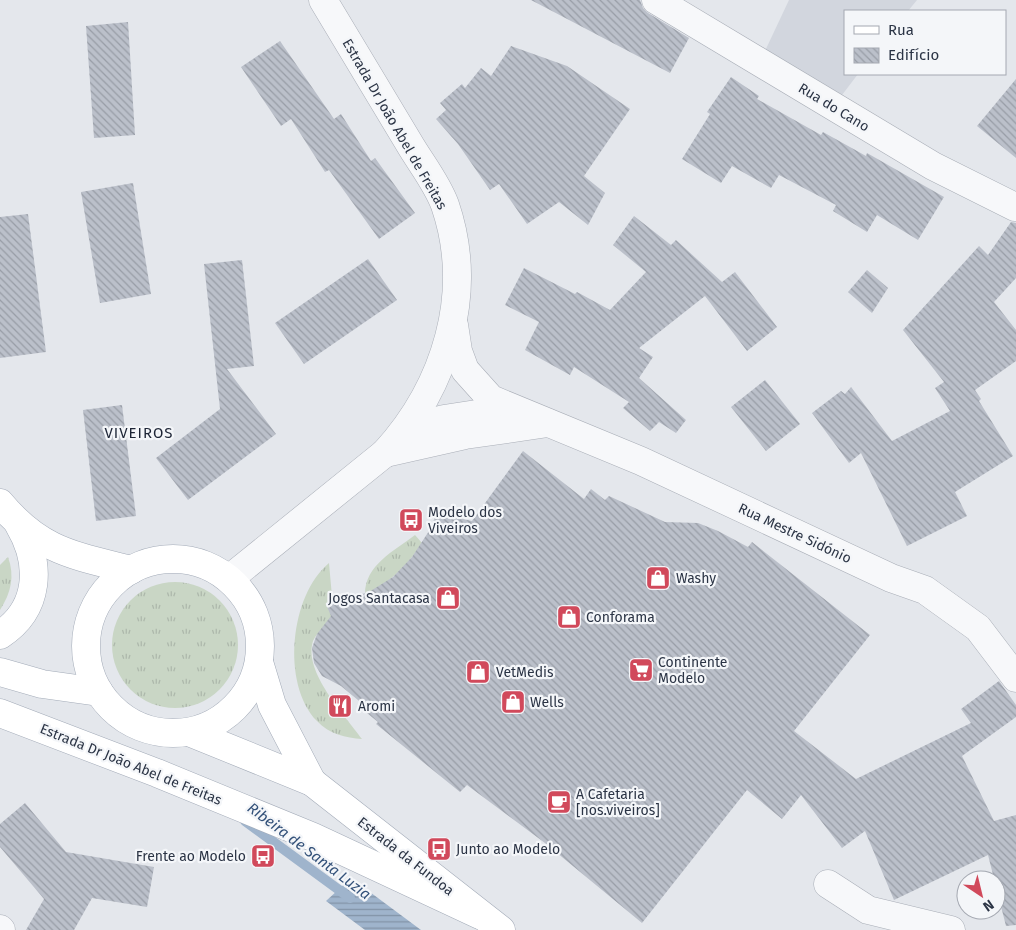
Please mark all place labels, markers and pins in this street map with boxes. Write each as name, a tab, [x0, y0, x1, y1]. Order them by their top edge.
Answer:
place label: Modelo dos Viveiros	[428, 504, 503, 537]
bus stop icon: Modelo dos Viveiros	[398, 507, 424, 533]
shop icon: Washy	[645, 565, 671, 591]
place label: Washy	[676, 570, 716, 587]
shop icon: Jogos Santacasa	[435, 585, 461, 611]
place label: Jogos Santacasa	[328, 590, 430, 607]
shop icon: Conforama	[556, 604, 582, 630]
place label: Conforama	[586, 609, 655, 626]
place label: Continente Modelo	[658, 654, 727, 687]
supermarket icon: Continente Modelo	[628, 657, 654, 683]
shop icon: VetMedis	[465, 659, 491, 685]
place label: VetMedis	[496, 664, 554, 681]
shop icon: Wells	[500, 689, 526, 715]
restaurant icon: Aromi	[327, 693, 353, 719]
place label: Wells	[530, 694, 564, 711]
place label: Aromi	[358, 698, 395, 715]
place label: A Cafetaria [nos.viveiros]	[576, 786, 660, 819]
cafe icon: A Cafetaria [nos.viveiros]	[546, 789, 572, 815]
bus stop icon: Junto ao Modelo	[426, 836, 452, 862]
place label: Junto ao Modelo	[456, 841, 560, 858]
bus stop icon: Frente ao Modelo	[250, 843, 276, 869]
place label: Frente ao Modelo	[136, 848, 246, 865]

